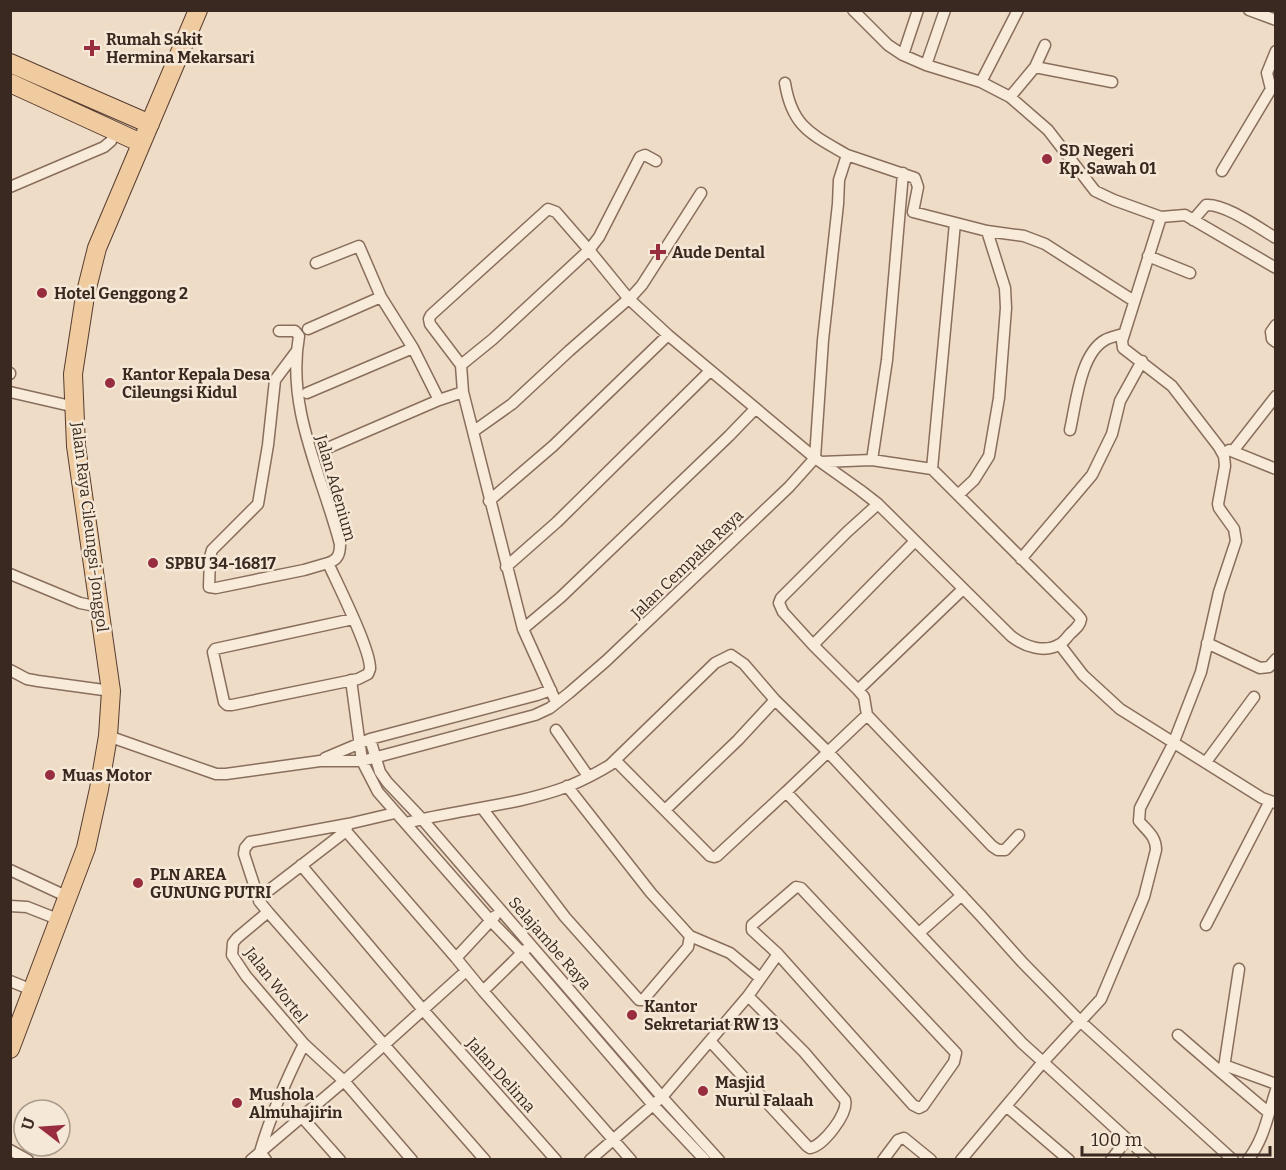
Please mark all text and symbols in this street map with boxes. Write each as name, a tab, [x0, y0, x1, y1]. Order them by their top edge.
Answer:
place label: Rumah Sakit Hermina Mekarsari	[106, 30, 255, 67]
marker: Rumah Sakit Hermina Mekarsari	[83, 39, 101, 57]
place label: SD Negeri Kp. Sawah 01	[1059, 141, 1156, 178]
marker: SD Negeri Kp. Sawah 01	[1040, 152, 1054, 166]
marker: Aude Dental	[649, 243, 667, 261]
place label: Aude Dental	[672, 243, 765, 262]
place label: Hotel Genggong 2	[54, 284, 188, 303]
marker: Hotel Genggong 2	[35, 286, 49, 300]
place label: Kantor Kepala Desa Cileungsi Kidul	[122, 365, 270, 402]
marker: Kantor Kepala Desa Cileungsi Kidul	[103, 376, 117, 390]
street label: Jalan Raya Cileungsi-Jonggol	[68, 420, 112, 633]
street label: Jalan Adenium	[311, 432, 360, 543]
street label: Jalan Cempaka Raya	[626, 505, 747, 623]
place label: SPBU 34-16817	[165, 554, 276, 573]
marker: SPBU 34-16817	[146, 556, 160, 570]
place label: Muas Motor	[62, 766, 152, 785]
marker: Muas Motor	[43, 768, 57, 782]
place label: PLN AREA GUNUNG PUTRI	[150, 865, 271, 902]
marker: PLN AREA GUNUNG PUTRI	[131, 876, 145, 890]
street label: Selajambe Raya	[505, 893, 595, 993]
street label: Jalan Wortel	[240, 943, 312, 1027]
place label: Kantor Sekretariat RW 13	[644, 997, 779, 1034]
marker: Kantor Sekretariat RW 13	[625, 1008, 639, 1022]
street label: Jalan Delima	[462, 1033, 540, 1116]
place label: Masjid Nurul Falaah	[715, 1073, 813, 1110]
marker: Masjid Nurul Falaah	[696, 1084, 710, 1098]
place label: Mushola Almuhajirin	[249, 1085, 343, 1122]
marker: Mushola Almuhajirin	[230, 1096, 244, 1110]
north arrow	[12, 1098, 72, 1158]
text: U	[17, 1115, 39, 1132]
scale bar	[1082, 1119, 1270, 1157]
text: 100 m	[1091, 1129, 1142, 1151]

